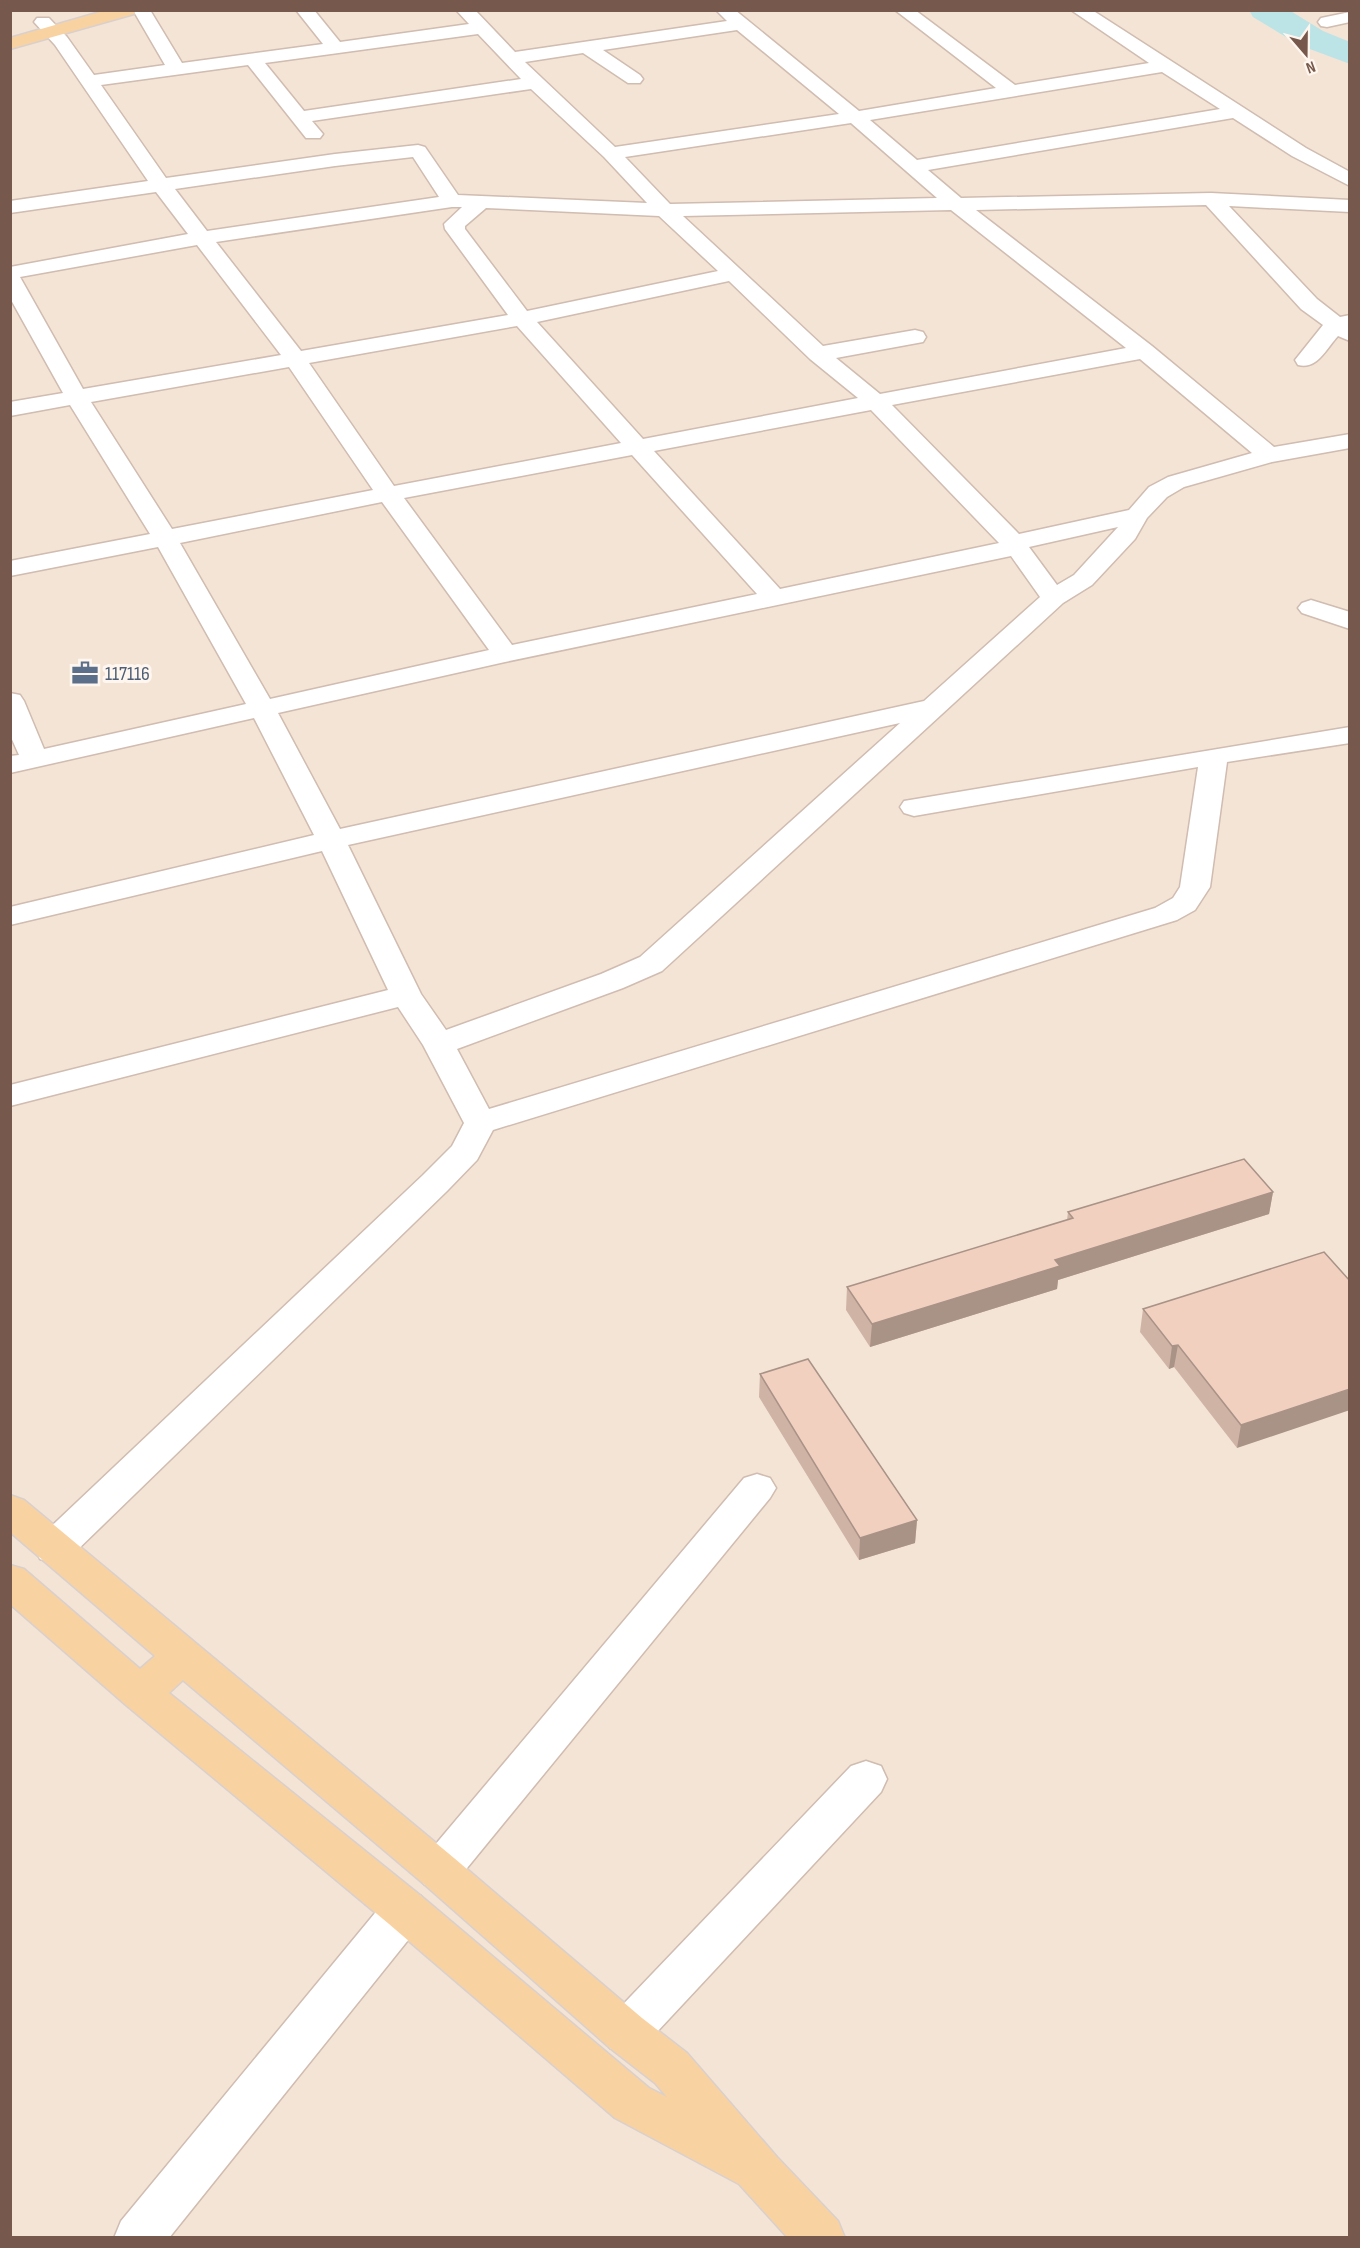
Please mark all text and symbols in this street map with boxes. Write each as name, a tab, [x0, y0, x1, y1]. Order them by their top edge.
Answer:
north arrow	[1276, 24, 1336, 84]
text: N	[1303, 56, 1318, 77]
office icon: 117116	[70, 658, 100, 688]
place label: 117116	[105, 662, 150, 686]

